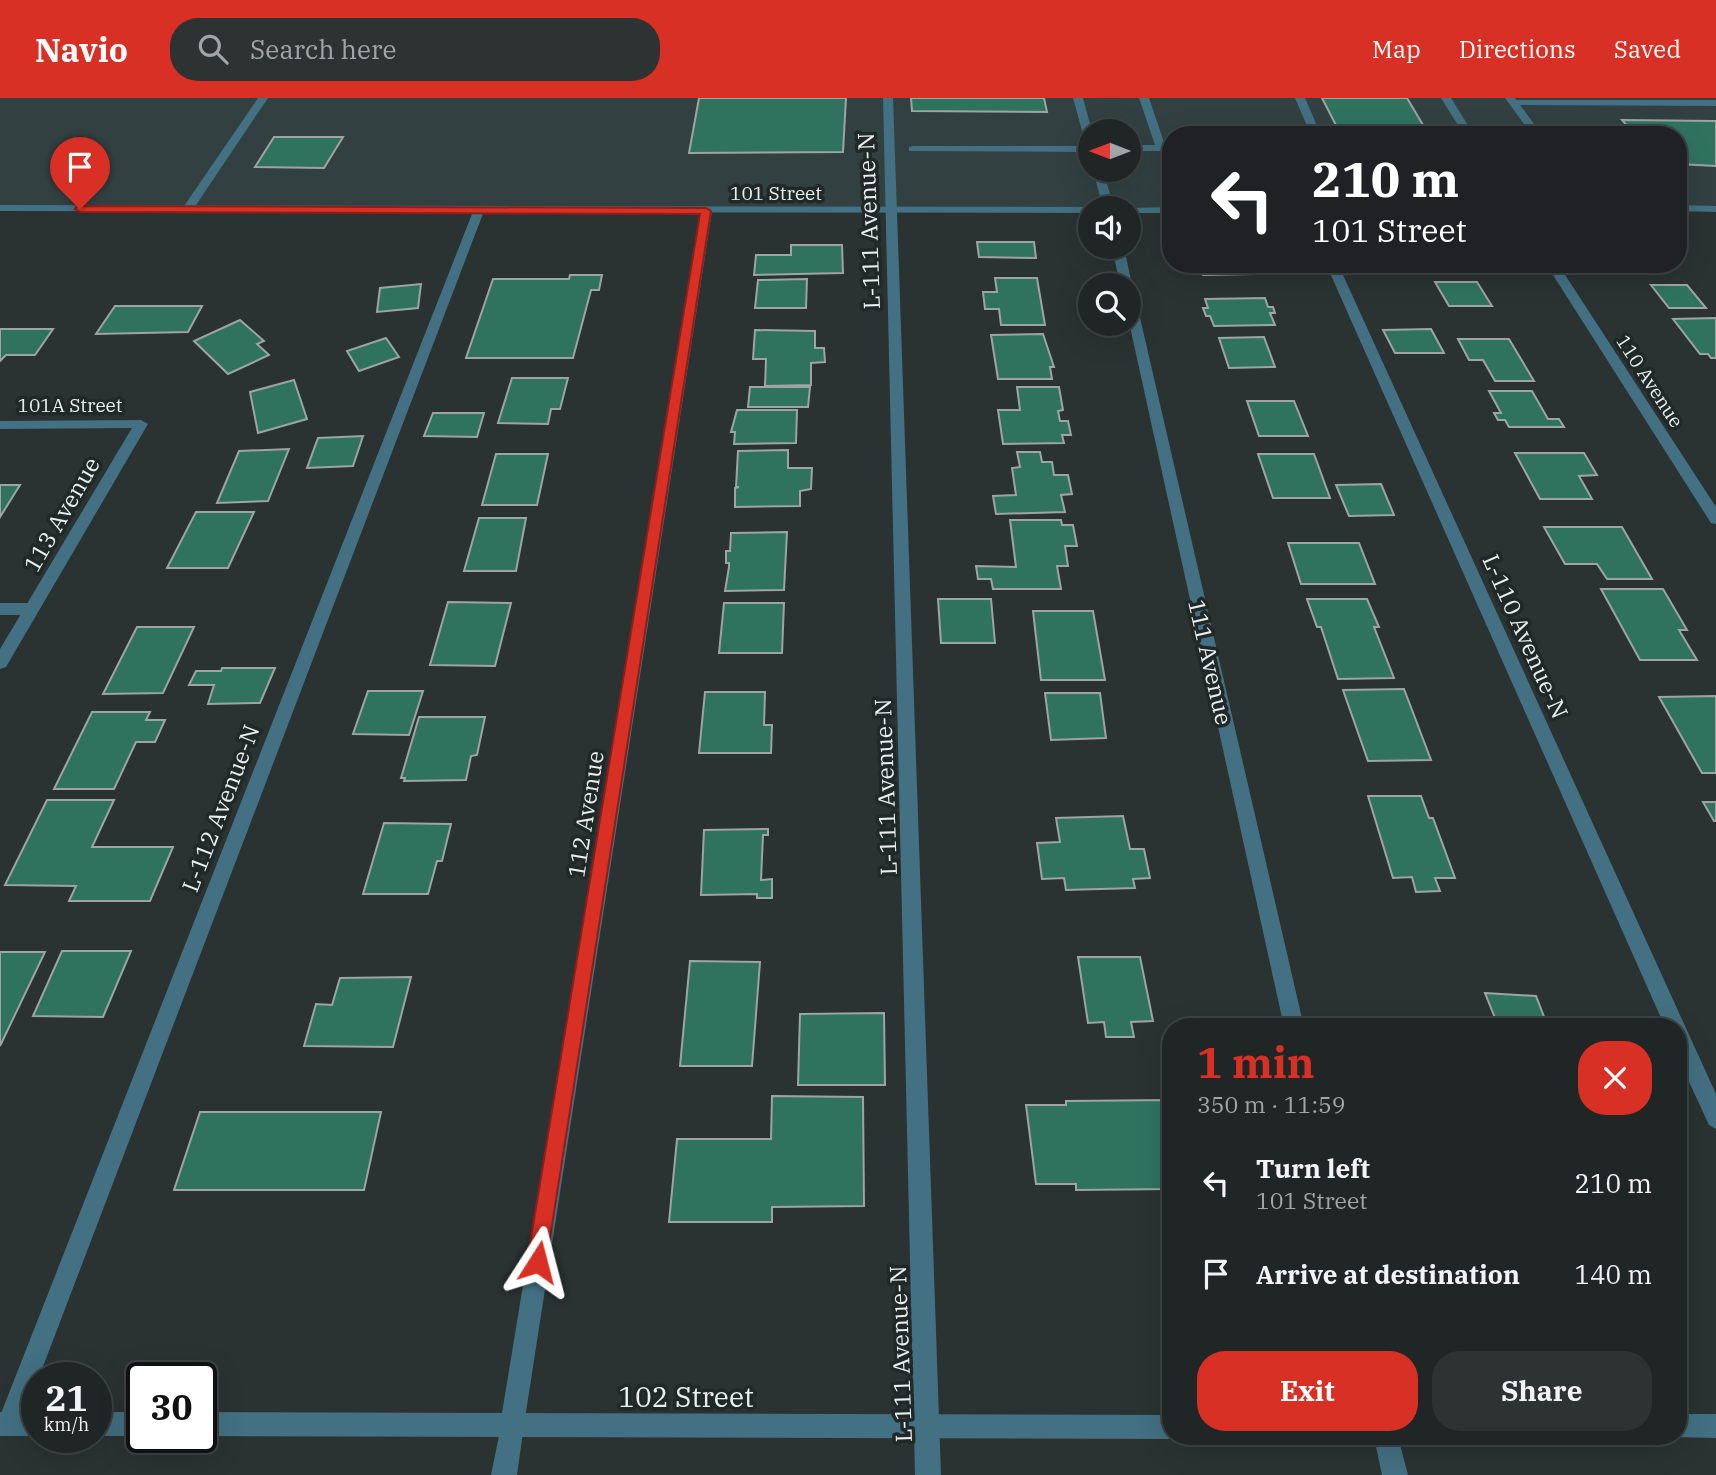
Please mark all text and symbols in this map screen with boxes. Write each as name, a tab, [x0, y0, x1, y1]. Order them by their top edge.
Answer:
search box	[170, 18, 660, 81]
text: Navio	[35, 28, 128, 71]
icon: search	[194, 30, 232, 68]
text: Search here	[250, 32, 396, 66]
text: Map	[1372, 33, 1421, 65]
text: Directions	[1459, 33, 1576, 65]
text: Saved	[1614, 33, 1681, 65]
north arrow	[1078, 119, 1141, 182]
map controls	[1078, 119, 1141, 336]
street label: L-111 Avenue-N	[850, 132, 886, 310]
pin	[50, 137, 110, 209]
text: 210 m	[1312, 147, 1459, 210]
icon: arrive	[61, 148, 99, 186]
icon: left	[1197, 154, 1288, 245]
street label: 101 Street	[730, 181, 822, 205]
button: sound	[1078, 196, 1141, 259]
text: 101 Street	[1312, 209, 1467, 251]
button: search	[1078, 273, 1141, 336]
street label: 110 Avenue	[1611, 330, 1689, 432]
street label: 101A Street	[17, 393, 123, 417]
street label: 113 Avenue	[16, 451, 106, 577]
street label: L-110 Avenue-N	[1476, 549, 1576, 723]
street label: 111 Avenue	[1182, 596, 1240, 728]
street label: L-111 Avenue-N	[867, 698, 903, 876]
street label: L-112 Avenue-N	[174, 720, 266, 896]
street label: 112 Avenue	[560, 749, 610, 879]
text: 1 min	[1197, 1035, 1315, 1090]
button: close	[1578, 1041, 1652, 1115]
text: 350 m · 11:59	[1197, 1089, 1346, 1119]
text: Turn left	[1256, 1151, 1370, 1185]
icon: left	[1197, 1164, 1235, 1202]
text: 210 m	[1574, 1166, 1652, 1200]
text: 101 Street	[1256, 1185, 1367, 1215]
position arrow	[501, 1225, 575, 1299]
icon: arrive	[1197, 1255, 1235, 1293]
text: Arrive at destination	[1256, 1257, 1520, 1291]
text: 140 m	[1574, 1257, 1652, 1291]
street label: L-111 Avenue-N	[882, 1265, 918, 1443]
button: Exit	[1197, 1351, 1418, 1431]
button: Share	[1432, 1351, 1652, 1431]
speed limit sign: 30	[126, 1362, 217, 1453]
text: 21	[45, 1375, 88, 1421]
street label: 102 Street	[618, 1378, 754, 1415]
text: km/h	[44, 1413, 89, 1436]

